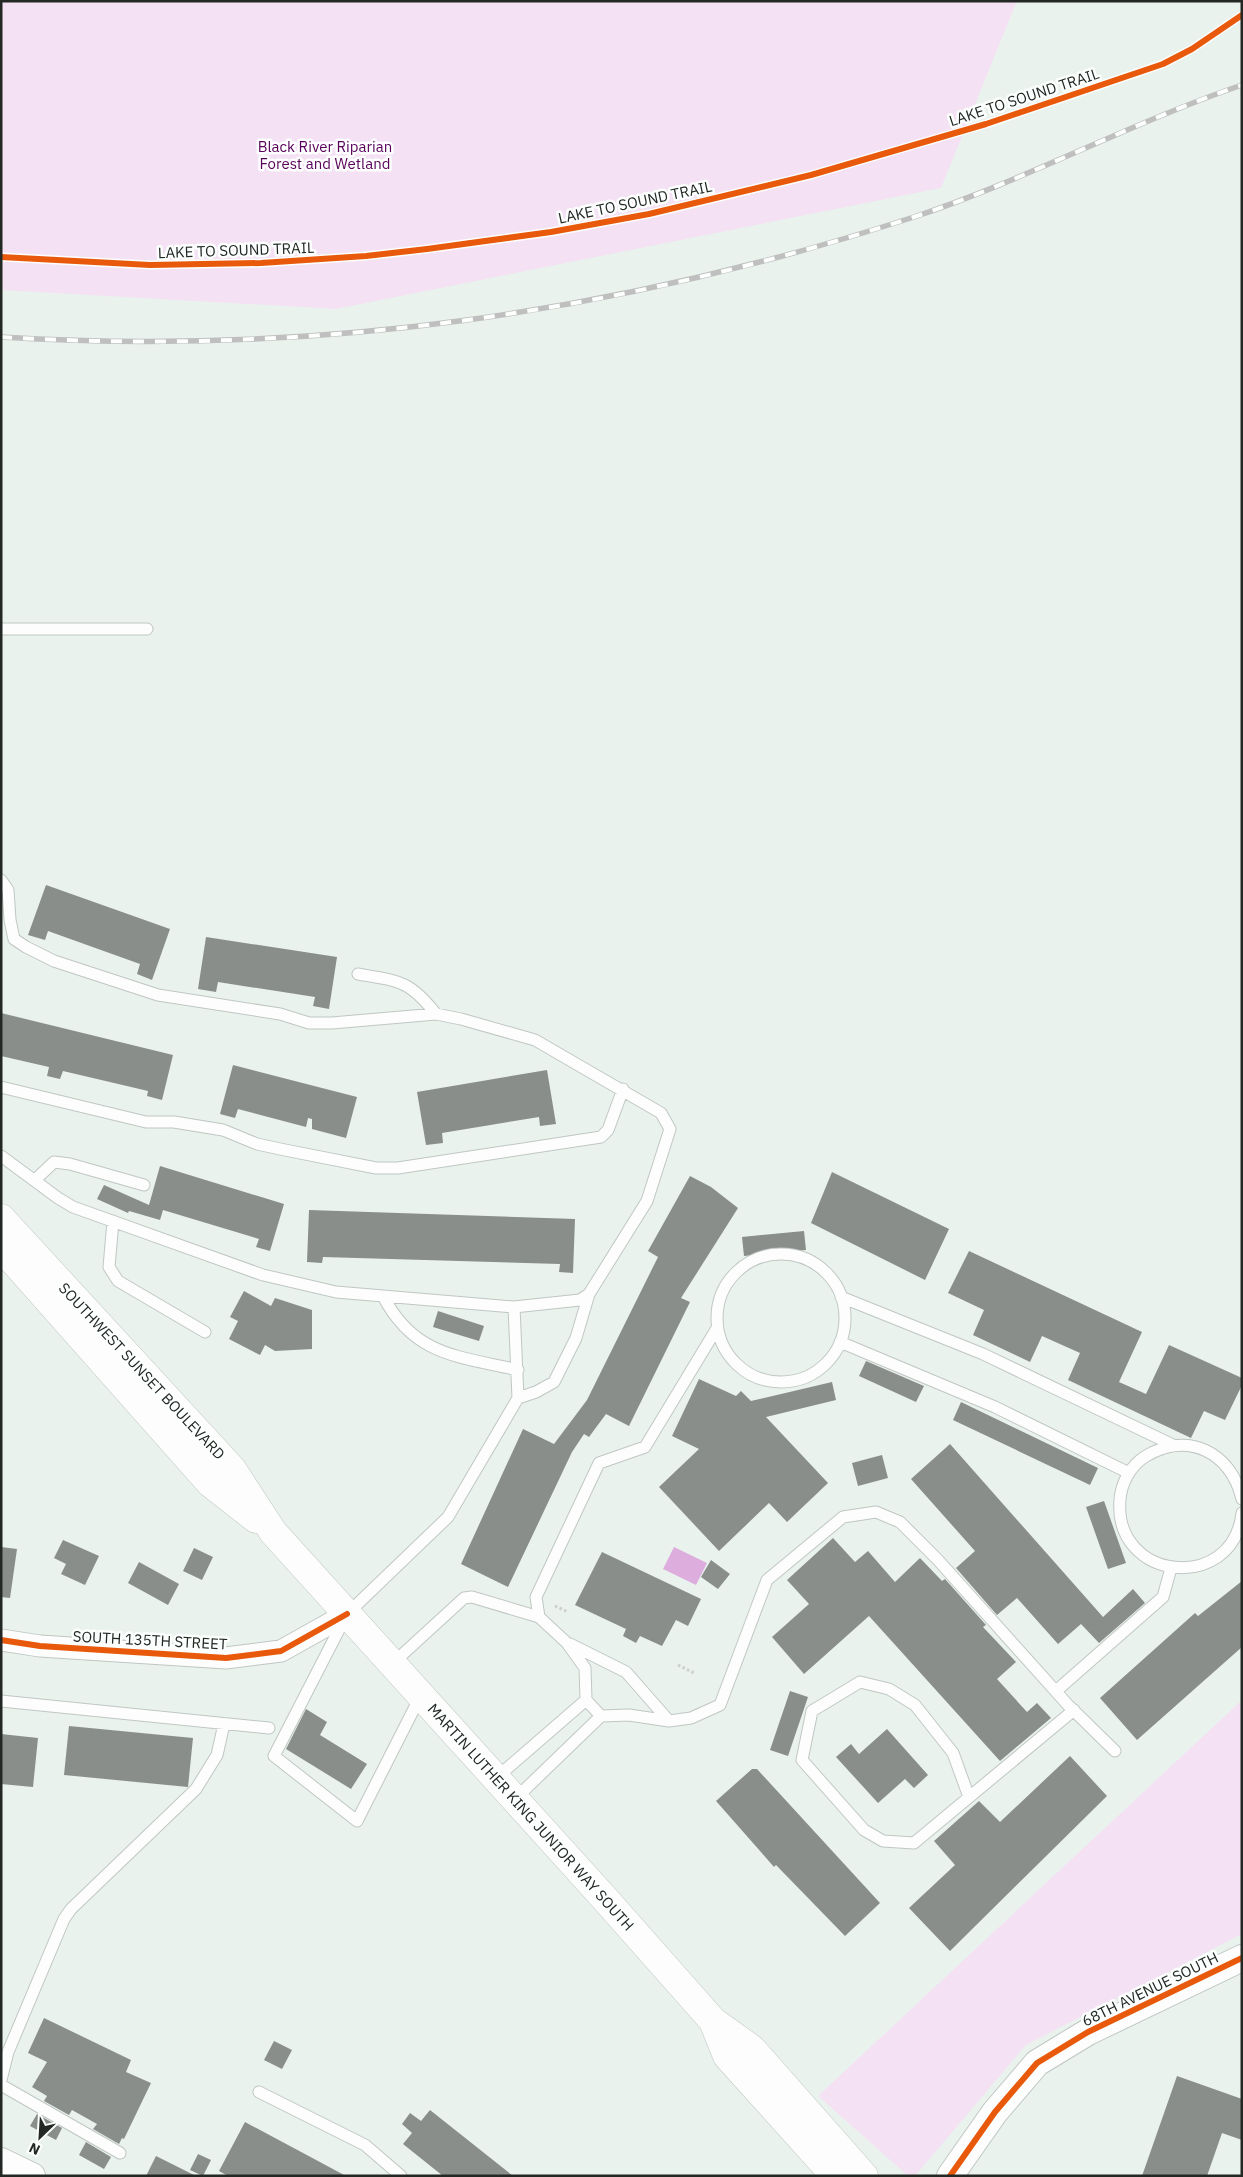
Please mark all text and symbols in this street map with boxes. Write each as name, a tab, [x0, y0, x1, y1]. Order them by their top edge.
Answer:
street label: LAKE TO SOUND TRAIL	[947, 64, 1102, 130]
park label: Black River Riparian Forest and Wetland	[258, 137, 392, 173]
street label: LAKE TO SOUND TRAIL	[556, 176, 714, 228]
street label: LAKE TO SOUND TRAIL	[157, 238, 315, 262]
street label: SOUTHWEST SUNSET BOULEVARD	[55, 1279, 229, 1463]
street label: SOUTH 135TH STREET	[72, 1626, 228, 1654]
street label: MARTIN LUTHER KING JUNIOR WAY SOUTH	[424, 1699, 638, 1935]
street label: 68TH AVENUE SOUTH	[1079, 1948, 1221, 2030]
north arrow	[15, 2112, 65, 2162]
text: N	[26, 2138, 43, 2159]

